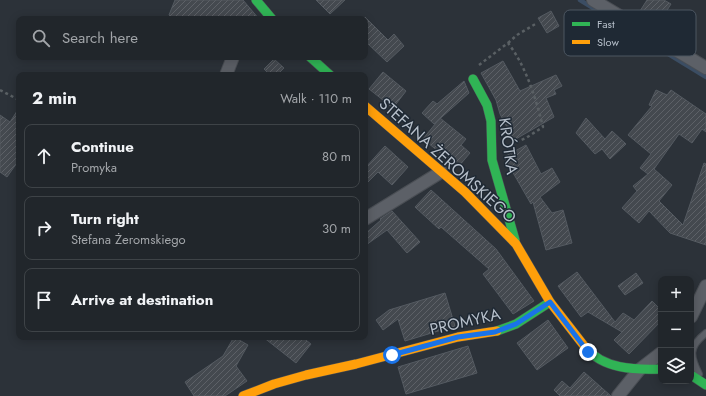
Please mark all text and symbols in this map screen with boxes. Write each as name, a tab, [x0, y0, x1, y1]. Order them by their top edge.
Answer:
legend	[564, 10, 696, 56]
search box	[16, 16, 368, 60]
text: Fast	[597, 16, 615, 32]
icon: search	[30, 27, 52, 49]
text: Search here	[62, 27, 138, 49]
text: Slow	[597, 34, 619, 50]
text: 2 min	[32, 86, 77, 110]
text: Walk · 110 m	[280, 89, 352, 108]
street label: STEFANA ŻEROMSKIEGO	[374, 92, 521, 228]
street label: KRÓTKA	[493, 116, 524, 176]
text: Continue	[71, 136, 134, 158]
icon: ahead	[33, 145, 55, 167]
text: 80 m	[322, 147, 351, 166]
text: Promyka	[71, 158, 117, 177]
text: Turn right	[71, 208, 139, 230]
icon: right	[33, 217, 55, 239]
text: 30 m	[322, 219, 351, 238]
text: Stefana Żeromskiego	[71, 230, 186, 249]
map controls	[658, 276, 694, 384]
button: +	[658, 276, 694, 312]
icon: arrive	[33, 289, 55, 311]
text: Arrive at destination	[71, 289, 213, 311]
street label: PROMYKA	[427, 302, 503, 341]
button: −	[658, 312, 694, 348]
route end	[579, 343, 597, 361]
route start	[383, 346, 401, 364]
button: layers	[658, 348, 694, 384]

